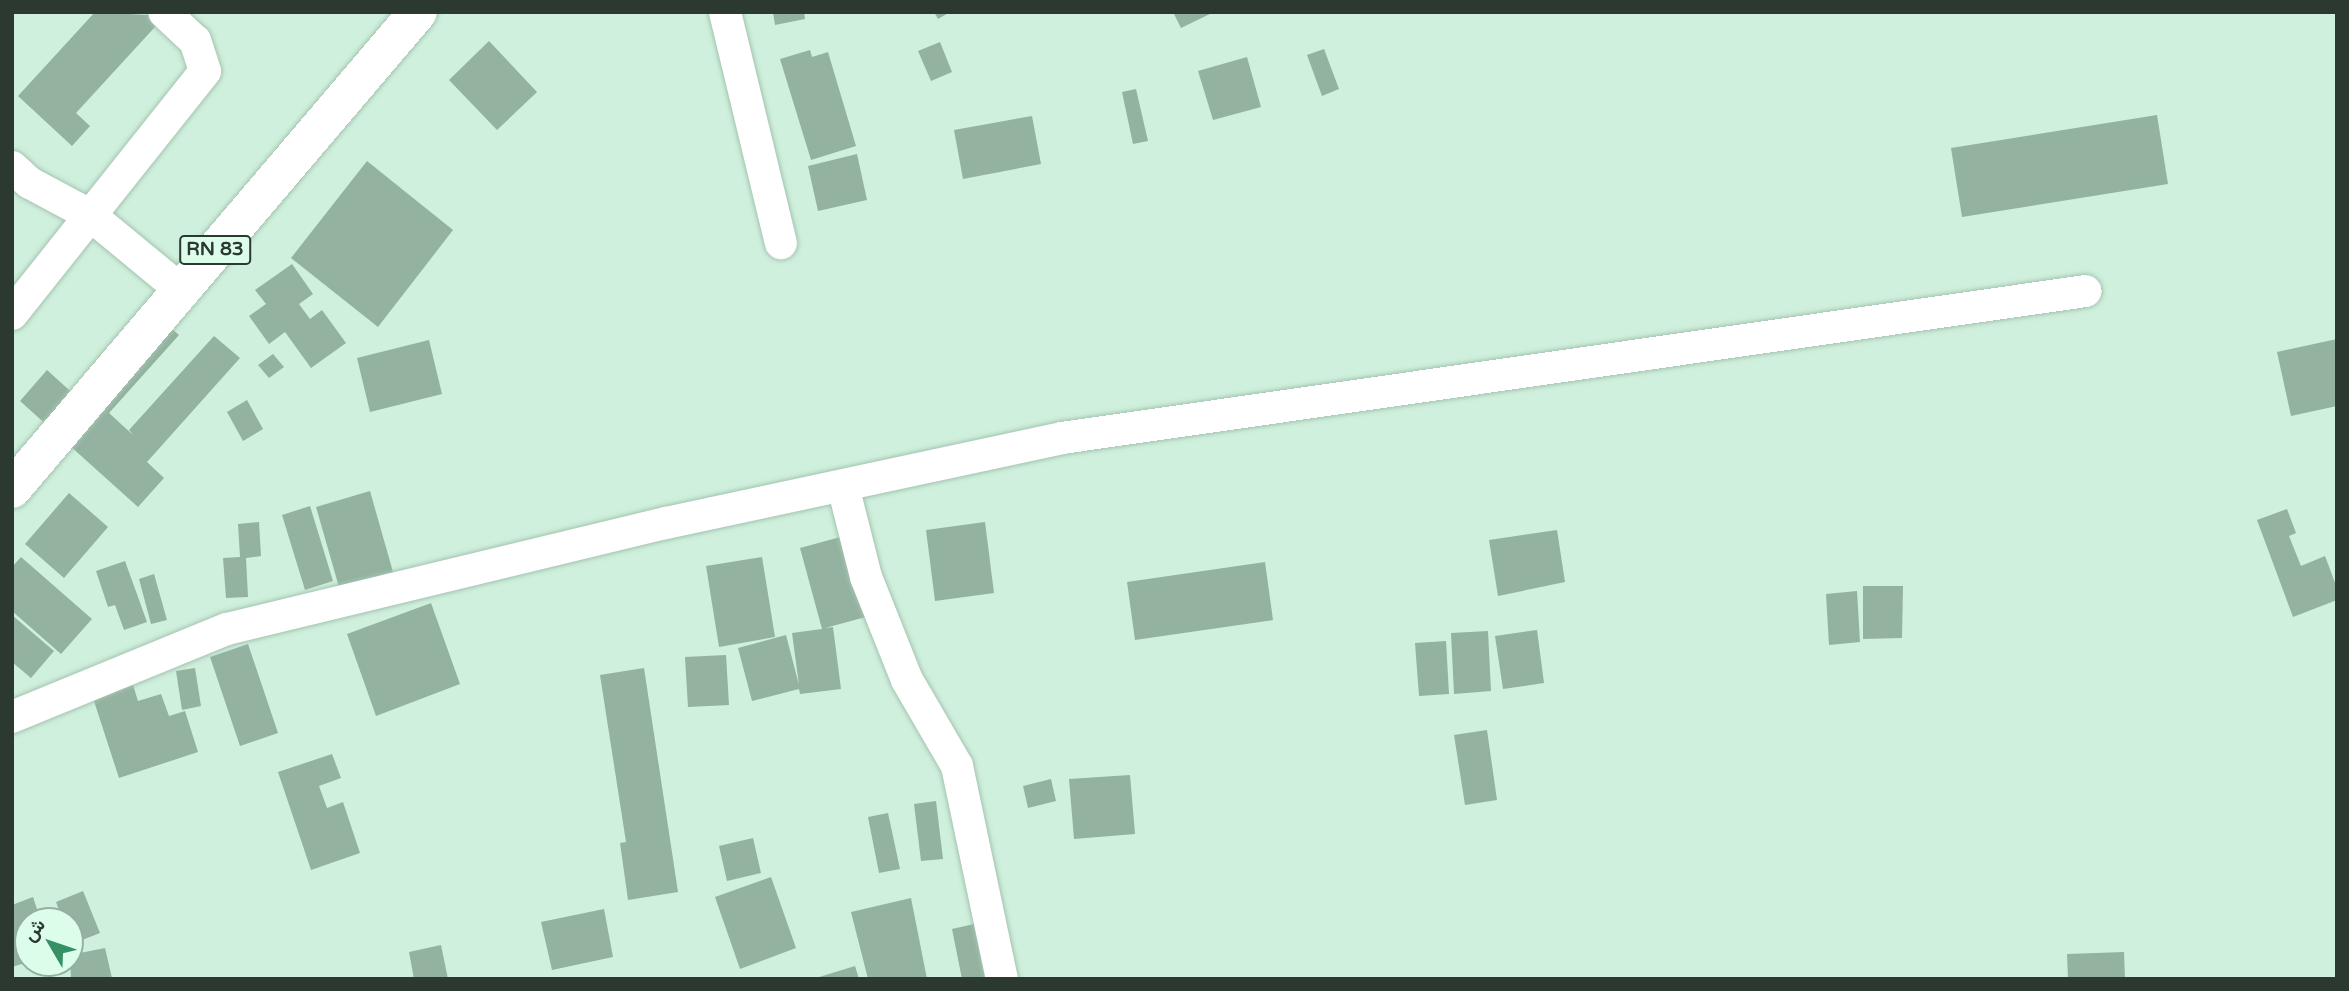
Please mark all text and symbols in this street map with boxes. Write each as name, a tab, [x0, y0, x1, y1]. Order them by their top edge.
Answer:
road number: RN 83	[178, 234, 252, 266]
north arrow	[14, 907, 84, 977]
text: ش	[18, 914, 50, 946]

